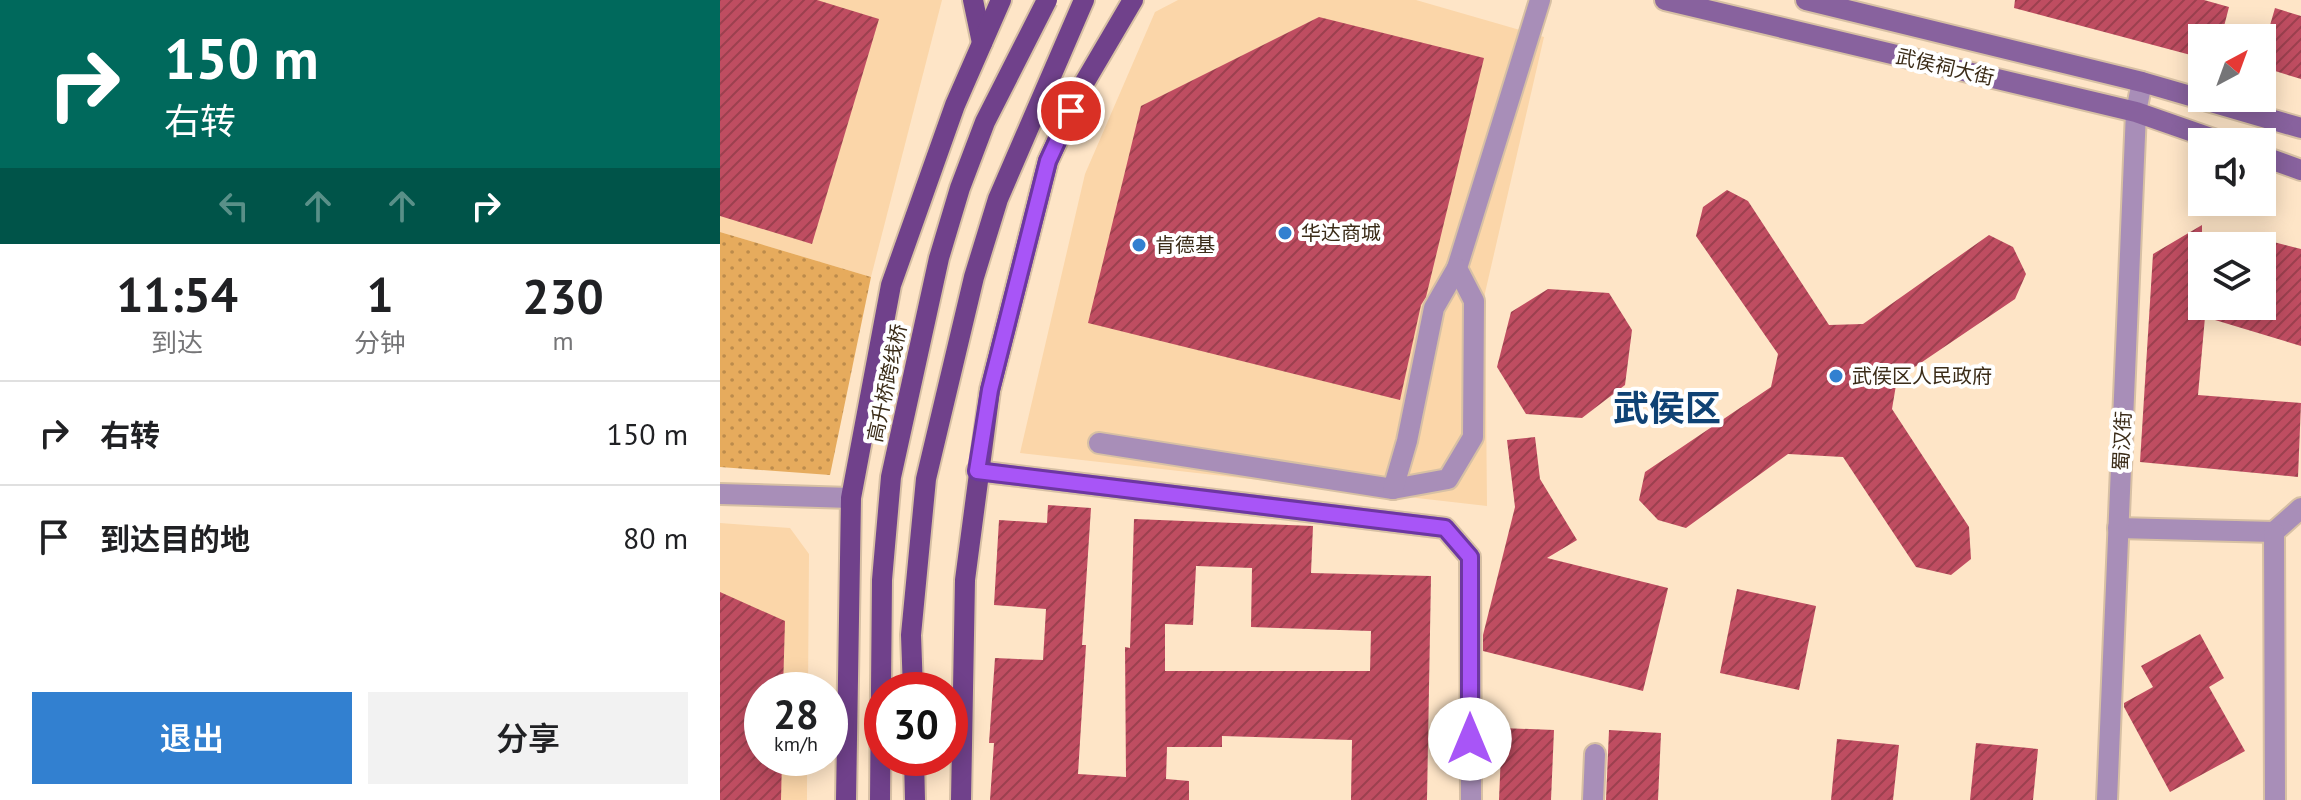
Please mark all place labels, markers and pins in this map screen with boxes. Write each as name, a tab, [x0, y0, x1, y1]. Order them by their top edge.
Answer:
pin	[1037, 77, 1105, 145]
place label: 华达商城	[1301, 220, 1381, 246]
marker: 华达商城	[1276, 224, 1294, 242]
place label: 肯德基	[1155, 232, 1215, 258]
marker: 肯德基	[1130, 236, 1148, 254]
place label: 武侯区人民政府	[1852, 363, 1992, 389]
marker: 武侯区人民政府	[1827, 367, 1845, 385]

